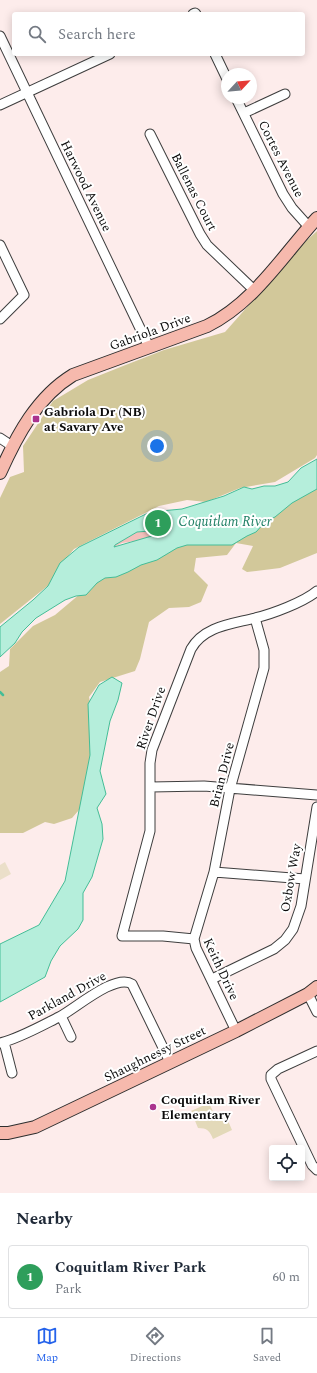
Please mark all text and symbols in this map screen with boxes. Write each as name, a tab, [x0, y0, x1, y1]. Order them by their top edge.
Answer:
search box	[12, 12, 305, 56]
icon: search	[26, 23, 48, 45]
text: Search here	[58, 23, 136, 46]
north arrow	[221, 68, 257, 104]
street label: Cortes Avenue	[253, 117, 309, 201]
street label: Harwood Avenue	[55, 137, 117, 235]
street label: Ballenas Court	[166, 150, 222, 235]
street label: Gabriola Drive	[107, 308, 193, 356]
place label: Gabriola Dr (NB) at Savary Ave	[44, 402, 145, 437]
marker: Gabriola Dr (NB) at Savary Ave	[31, 414, 41, 424]
your location	[147, 436, 167, 456]
pin: 1	[145, 508, 171, 538]
water label: Coquitlam River	[178, 511, 272, 532]
street label: River Drive	[131, 684, 171, 752]
street label: Brian Drive	[204, 740, 240, 810]
street label: Oxbow Way	[275, 841, 307, 914]
street label: Keith Drive	[198, 935, 244, 1003]
street label: Parkland Drive	[24, 966, 110, 1026]
street label: Shaughnessy Street	[101, 1020, 210, 1087]
place label: Coquitlam River Elementary	[161, 1090, 260, 1125]
marker: Coquitlam River Elementary	[148, 1102, 158, 1112]
map controls	[269, 1145, 305, 1181]
button: locate	[269, 1145, 305, 1181]
text: Nearby	[16, 1206, 72, 1232]
text: Coquitlam River Park	[55, 1256, 206, 1279]
text: 1	[26, 1267, 34, 1287]
text: 60 m	[273, 1267, 300, 1287]
text: Park	[55, 1279, 82, 1299]
tab: Map	[36, 1325, 58, 1366]
tab: Directions	[130, 1325, 181, 1366]
tab: Saved	[253, 1325, 281, 1366]

